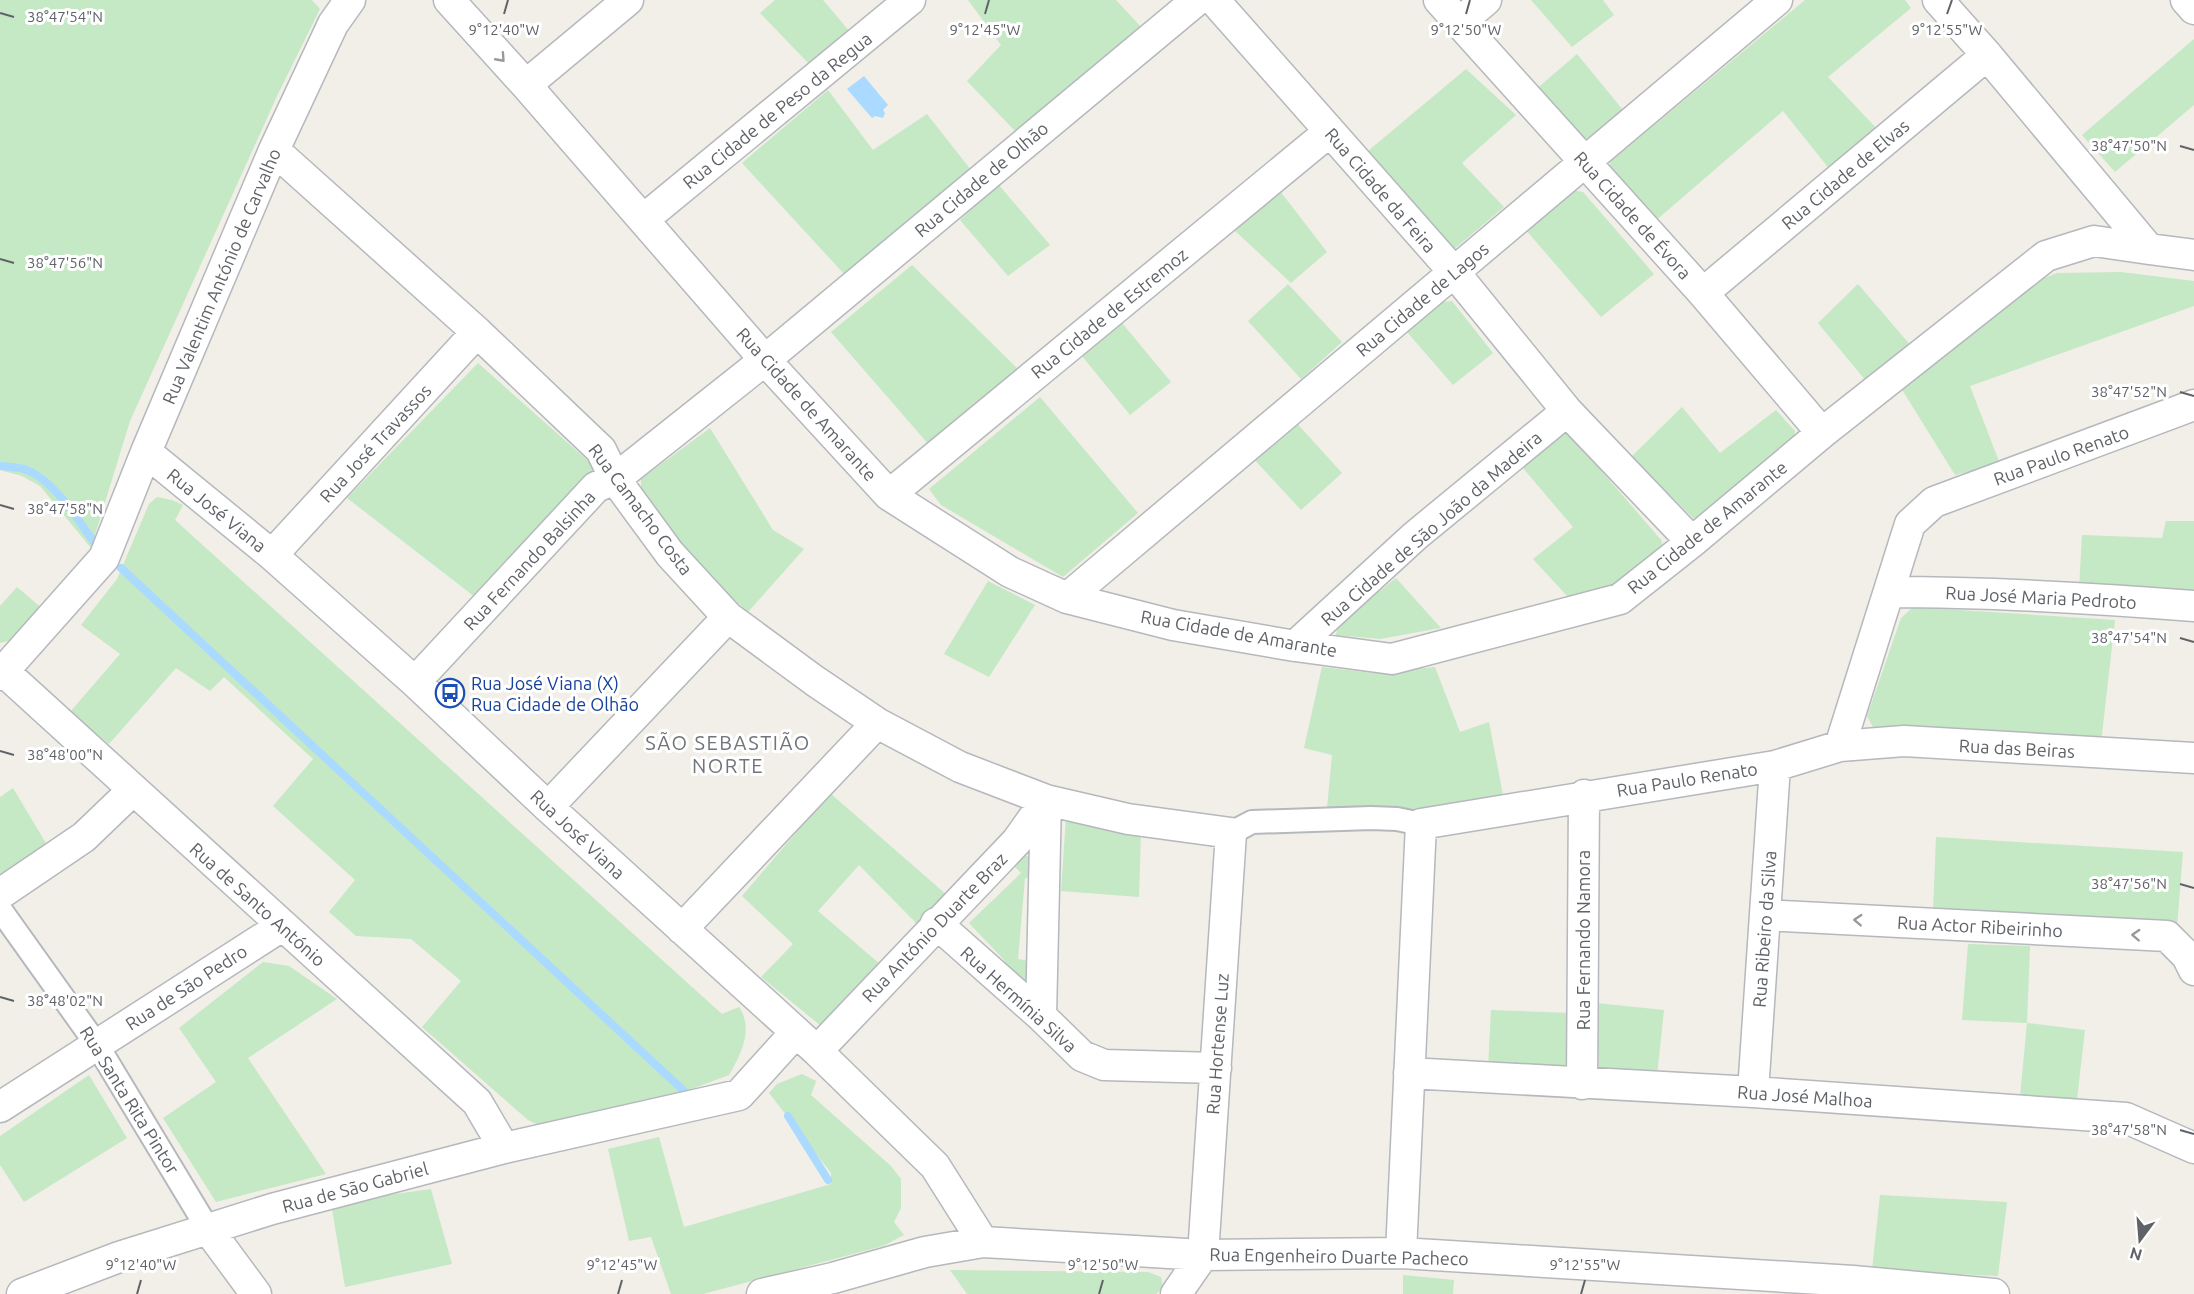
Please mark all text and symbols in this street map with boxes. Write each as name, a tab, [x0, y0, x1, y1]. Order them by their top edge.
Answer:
text: 38°47'54"N	[27, 8, 103, 25]
text: 9°12'40"W	[469, 21, 540, 38]
text: 9°12'45"W	[950, 21, 1021, 38]
text: 9°12'50"W	[1431, 21, 1502, 38]
text: 9°12'55"W	[1912, 21, 1983, 38]
street label: Rua Cidade de Peso da Regua	[679, 28, 875, 192]
one-way arrow	[494, 51, 505, 62]
street label: Rua Cidade de Elvas	[1777, 115, 1913, 233]
street label: Rua Cidade de Olhão	[910, 117, 1052, 241]
street label: Rua Cidade da Feira	[1322, 124, 1440, 256]
text: 38°47'50"N	[2091, 137, 2167, 154]
street label: Rua Valentim António de Carvalho	[158, 145, 284, 407]
street label: Rua Cidade de Évora	[1571, 147, 1696, 283]
street label: Rua Cidade de Lagos	[1352, 238, 1492, 360]
street label: Rua Cidade de Estremoz	[1027, 244, 1191, 382]
text: 38°47'56"N	[27, 254, 103, 271]
street label: Rua Cidade de Amarante	[733, 323, 881, 485]
street label: Rua José Travassos	[315, 380, 435, 506]
text: 38°47'52"N	[2091, 383, 2167, 400]
street label: Rua Paulo Renato	[1991, 421, 2131, 489]
street label: Rua Cidade de São João da Madeira	[1317, 427, 1545, 629]
street label: Rua Camacho Costa	[585, 440, 697, 578]
street label: Rua Cidade de Amarante	[1623, 457, 1791, 597]
street label: Rua José Viana	[164, 464, 270, 556]
street label: Rua Fernando Balsinha	[459, 486, 599, 634]
text: 38°47'58"N	[27, 500, 103, 517]
street label: Rua José Maria Pedroto	[1945, 582, 2137, 612]
street label: Rua Cidade de Amarante	[1139, 606, 1339, 660]
text: 38°47'54"N	[2091, 629, 2167, 646]
place label: Rua José Viana (X) Rua Cidade de Olhão	[471, 673, 639, 714]
bus stop icon: Rua José Viana (X) Rua Cidade de Olhão	[434, 677, 466, 709]
district label: SÃO SEBASTIÃO NORTE	[645, 731, 811, 777]
street label: Rua das Beiras	[1958, 735, 2076, 761]
text: 38°48'00"N	[27, 746, 103, 763]
street label: Rua Paulo Renato	[1615, 758, 1759, 800]
street label: Rua José Viana	[527, 785, 629, 883]
street label: Rua de Santo António	[186, 838, 330, 970]
street label: Rua António Duarte Braz	[857, 848, 1011, 1006]
street label: Rua Fernando Namora	[1573, 850, 1593, 1030]
street label: Rua Ribeiro da Silva	[1749, 850, 1779, 1008]
text: 38°47'56"N	[2091, 875, 2167, 892]
street label: Rua Actor Ribeirinho	[1897, 912, 2063, 940]
one-way arrow	[1853, 913, 1862, 926]
one-way arrow	[2132, 928, 2141, 941]
street label: Rua de São Pedro	[121, 940, 251, 1034]
street label: Rua Hermínia Silva	[957, 942, 1081, 1056]
street label: Rua Hortense Luz	[1202, 973, 1232, 1115]
text: 38°48'02"N	[27, 992, 103, 1009]
street label: Rua Santa Rita Pintor	[76, 1023, 184, 1178]
street label: Rua José Malhoa	[1737, 1081, 1873, 1111]
text: 38°47'58"N	[2091, 1121, 2167, 1138]
street label: Rua de São Gabriel	[280, 1158, 430, 1216]
north arrow	[2110, 1210, 2170, 1270]
street label: Rua Engenheiro Duarte Pacheco	[1209, 1244, 1469, 1268]
text: N	[2128, 1244, 2144, 1265]
text: 9°12'40"W	[106, 1256, 177, 1273]
text: 9°12'45"W	[587, 1256, 658, 1273]
text: 9°12'50"W	[1068, 1256, 1139, 1273]
text: 9°12'55"W	[1550, 1256, 1621, 1273]

